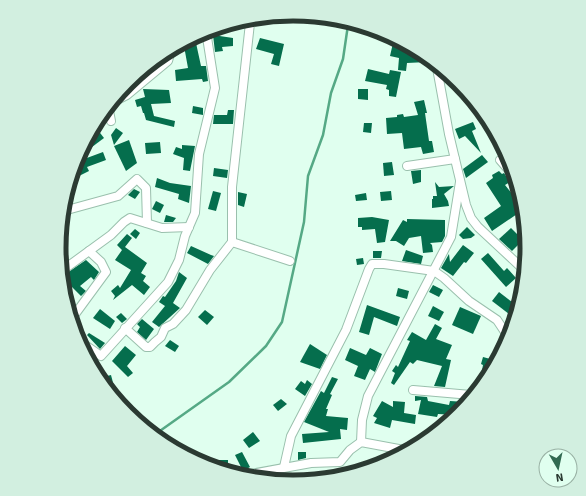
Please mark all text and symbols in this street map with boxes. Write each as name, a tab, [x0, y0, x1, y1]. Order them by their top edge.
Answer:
north arrow	[538, 448, 578, 488]
text: N	[555, 470, 564, 484]

